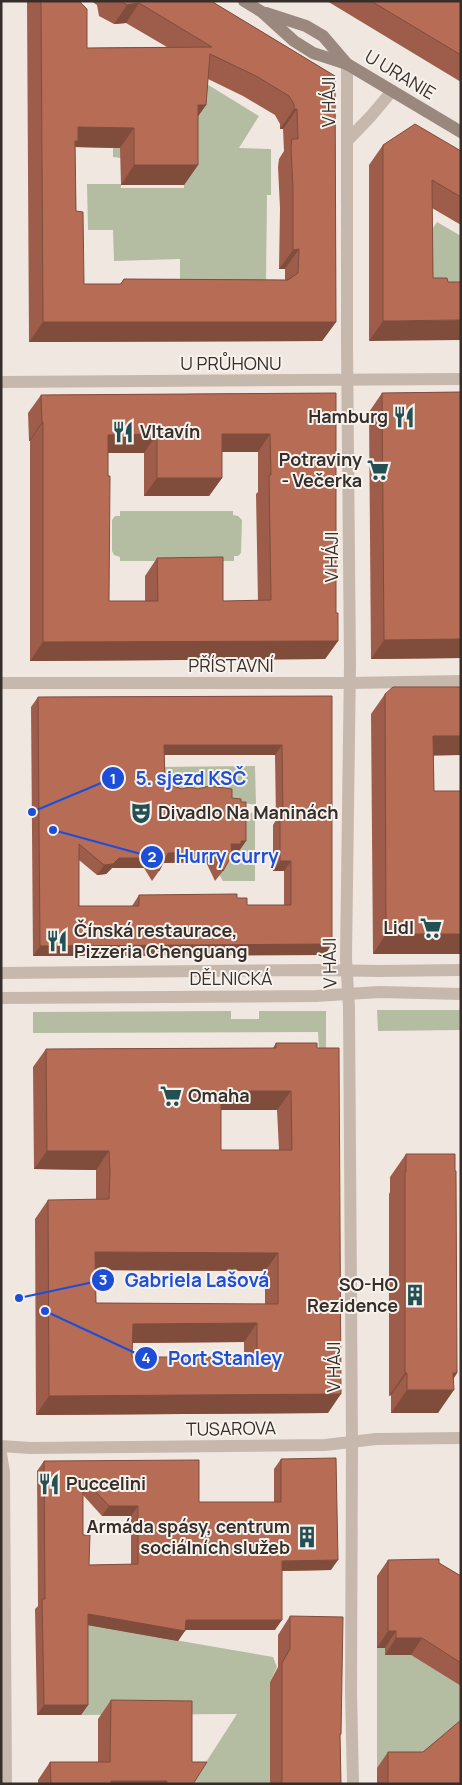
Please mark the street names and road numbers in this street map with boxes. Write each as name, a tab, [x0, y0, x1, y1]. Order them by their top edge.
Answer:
street label: U URANIE	[361, 44, 440, 105]
street label: V HÁJI	[316, 77, 340, 127]
street label: U PRŮHONU	[180, 351, 282, 375]
street label: V HÁJI	[319, 532, 343, 582]
street label: PŘÍSTAVNÍ	[188, 653, 274, 677]
street label: V HÁJI	[317, 937, 341, 989]
street label: DĚLNICKÁ	[189, 966, 273, 990]
street label: V HÁJI	[321, 1342, 345, 1392]
street label: TUSAROVA	[186, 1415, 277, 1441]

